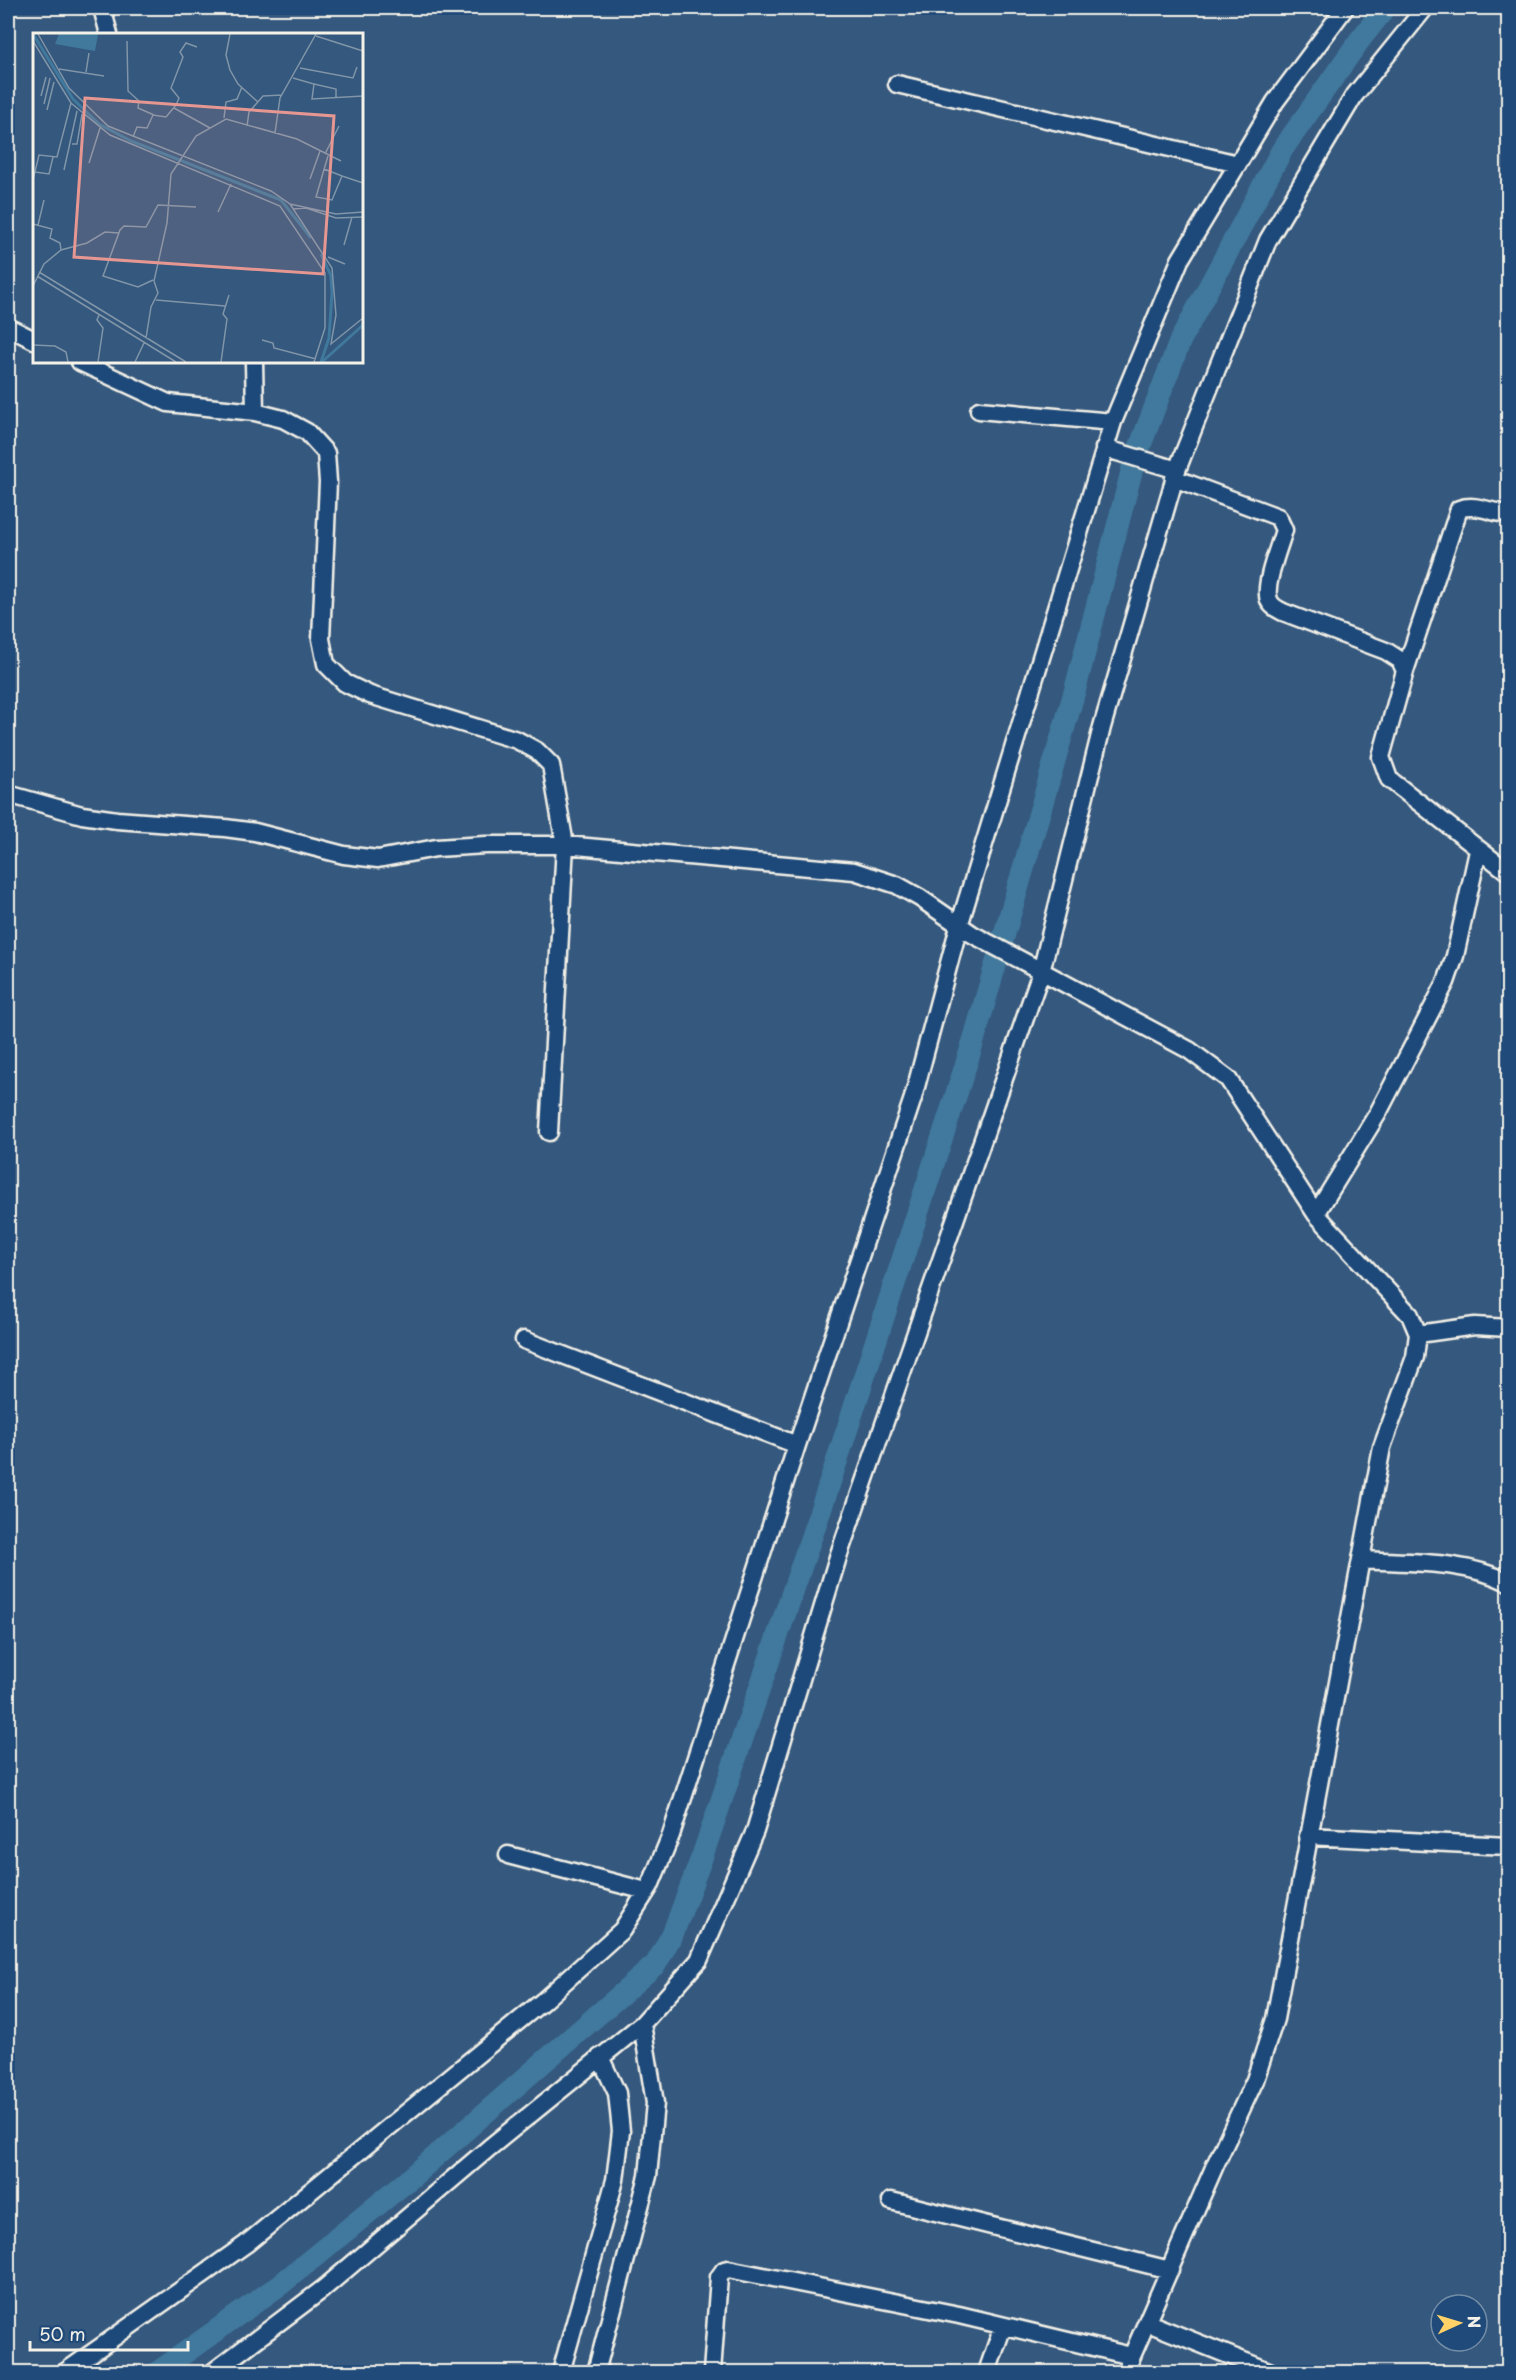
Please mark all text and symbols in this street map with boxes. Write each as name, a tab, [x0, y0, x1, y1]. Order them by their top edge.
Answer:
inset map	[33, 33, 363, 363]
north arrow	[1429, 2293, 1489, 2353]
scale bar	[30, 2314, 188, 2352]
text: N	[1463, 2315, 1487, 2329]
text: 50 m	[39, 2320, 86, 2347]

